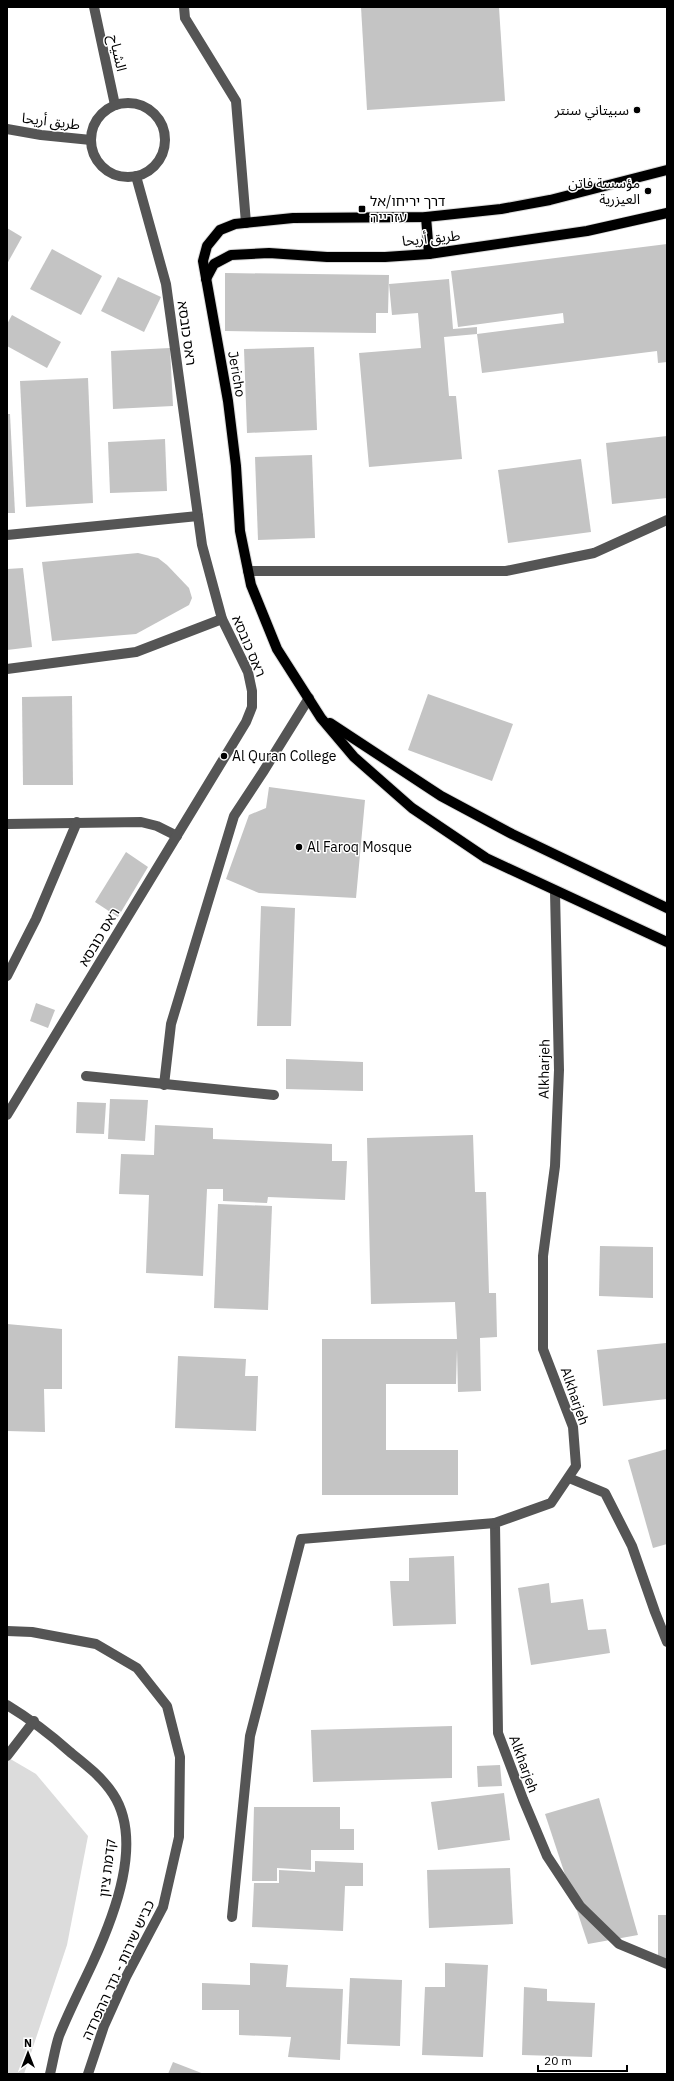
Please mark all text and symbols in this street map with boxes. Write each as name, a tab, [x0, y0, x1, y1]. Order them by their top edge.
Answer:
street label: الشياح	[103, 33, 131, 74]
place label: سبيتاني سنتر	[554, 101, 629, 121]
marker: سبيتاني سنتر	[632, 105, 642, 115]
street label: طريق أريحا	[21, 108, 81, 134]
place label: مؤسسة فاتن العيزرية	[568, 174, 640, 208]
marker: مؤسسة فاتن العيزرية	[643, 186, 653, 196]
place label: דרך יריחו/אל עזרייה	[370, 192, 446, 226]
marker: דרך יריחו/אל עזרייה	[357, 204, 367, 214]
street label: طريق أريحا	[401, 226, 461, 251]
street label: ראס כובסא	[174, 299, 200, 367]
street label: Jericho	[224, 350, 250, 399]
street label: ראס כובסא	[228, 612, 270, 680]
place label: Al Quran College	[232, 747, 337, 765]
marker: Al Quran College	[219, 751, 229, 761]
place label: Al Faroq Mosque	[307, 838, 412, 856]
marker: Al Faroq Mosque	[294, 842, 304, 852]
street label: ראס כובסא	[74, 904, 124, 970]
street label: Alkharjeh	[534, 1039, 554, 1099]
street label: Alkharjeh	[557, 1365, 593, 1427]
street label: Alkharjeh	[505, 1733, 543, 1795]
street label: קדמת ציון	[94, 1838, 120, 1898]
street label: כביש שירות - גדר ההפרדה	[78, 1897, 158, 2043]
north arrow	[8, 2033, 48, 2073]
text: N	[24, 2036, 32, 2050]
scale bar	[538, 2047, 627, 2073]
text: 20 m	[544, 2053, 572, 2068]

